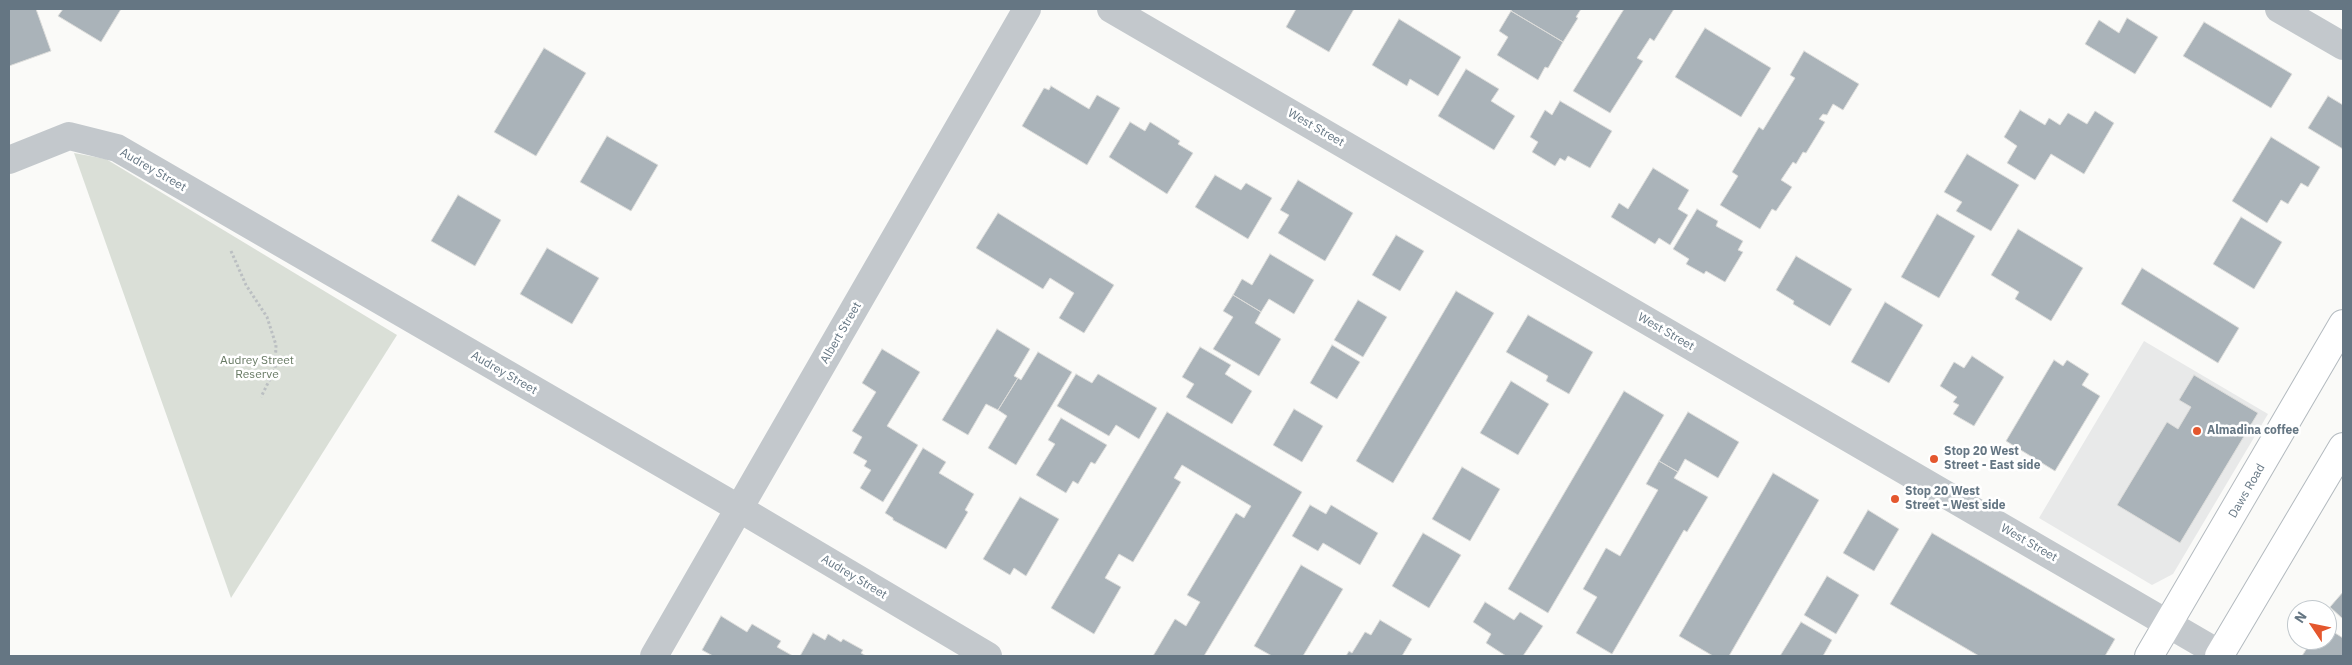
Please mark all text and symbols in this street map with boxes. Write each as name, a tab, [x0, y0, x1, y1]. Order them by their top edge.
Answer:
street label: West Street	[1285, 106, 1347, 150]
street label: Audrey Street	[117, 145, 189, 195]
street label: Albert Street	[818, 300, 864, 366]
street label: West Street	[1635, 310, 1697, 354]
street label: Audrey Street	[468, 348, 540, 398]
park label: Audrey Street Reserve	[220, 354, 294, 382]
place label: Almadina coffee	[2207, 424, 2299, 438]
marker: Almadina coffee	[2191, 425, 2203, 437]
place label: Stop 20 West Street - East side	[1944, 445, 2040, 473]
marker: Stop 20 West Street - East side	[1928, 453, 1940, 465]
street label: Daws Road	[2226, 461, 2268, 521]
place label: Stop 20 West Street - West side	[1905, 485, 2005, 513]
marker: Stop 20 West Street - West side	[1889, 493, 1901, 505]
street label: West Street	[1998, 521, 2060, 565]
street label: Audrey Street	[819, 552, 889, 602]
north arrow	[2287, 600, 2337, 650]
text: N	[2290, 608, 2311, 626]

